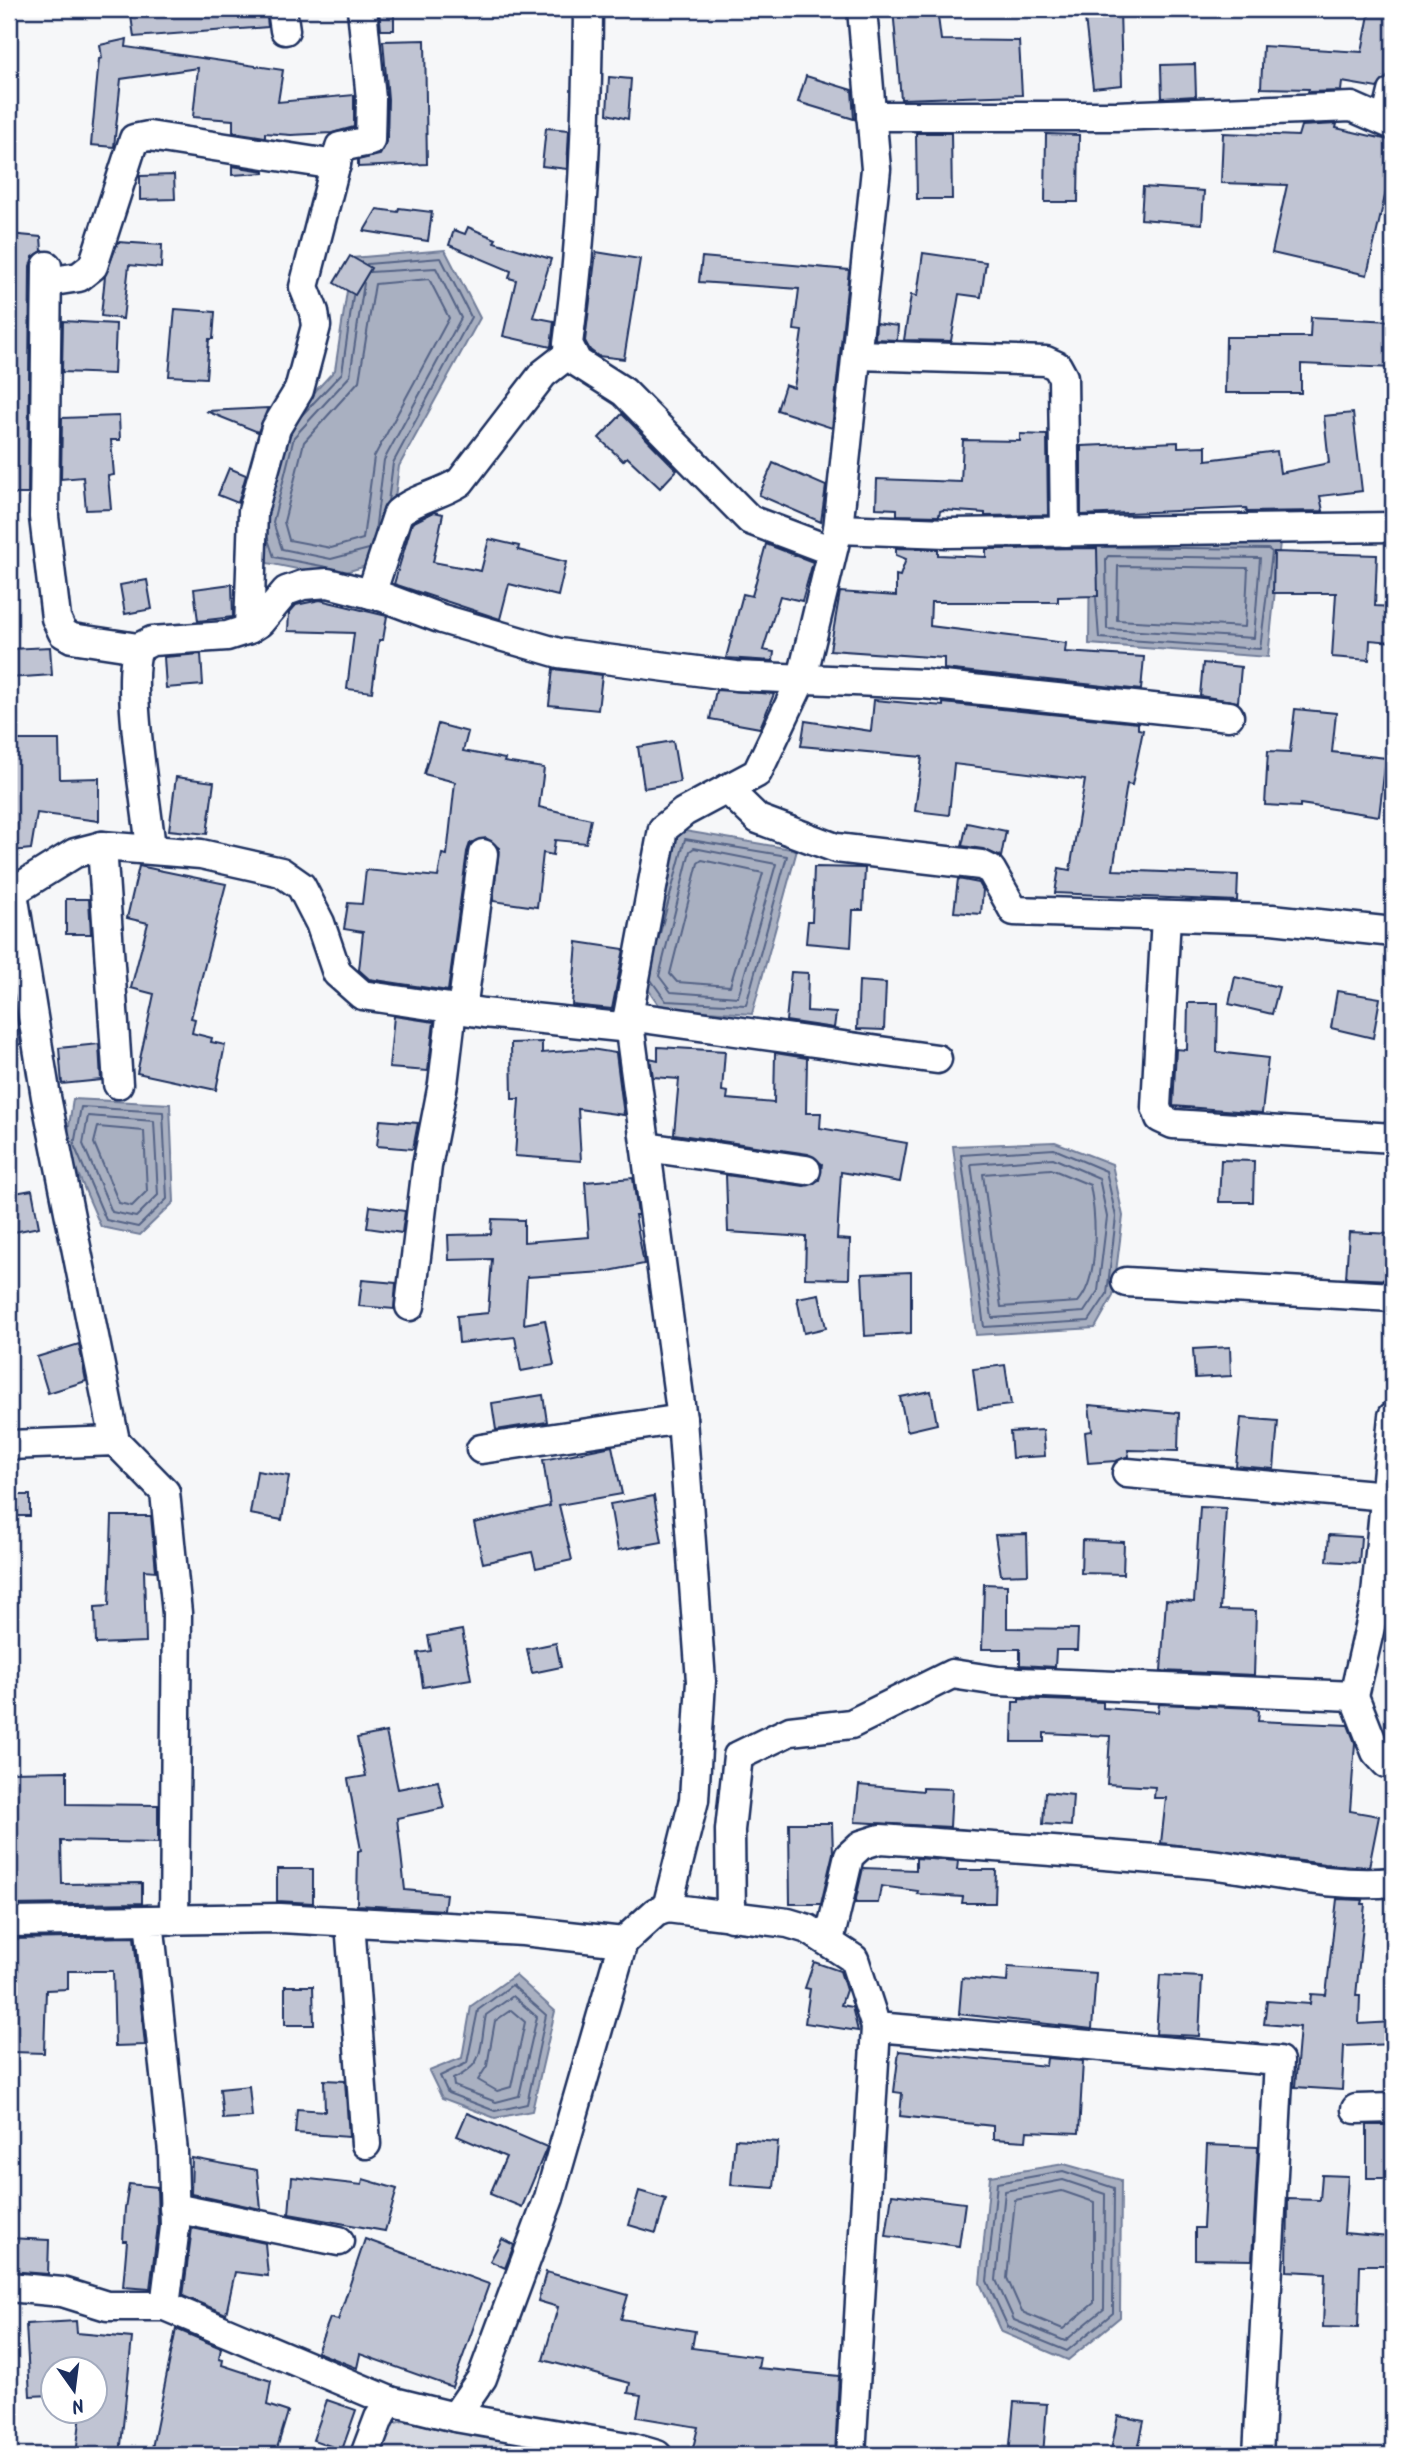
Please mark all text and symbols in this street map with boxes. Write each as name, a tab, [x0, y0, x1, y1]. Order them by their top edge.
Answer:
north arrow	[38, 2356, 108, 2426]
text: N	[68, 2389, 87, 2421]

